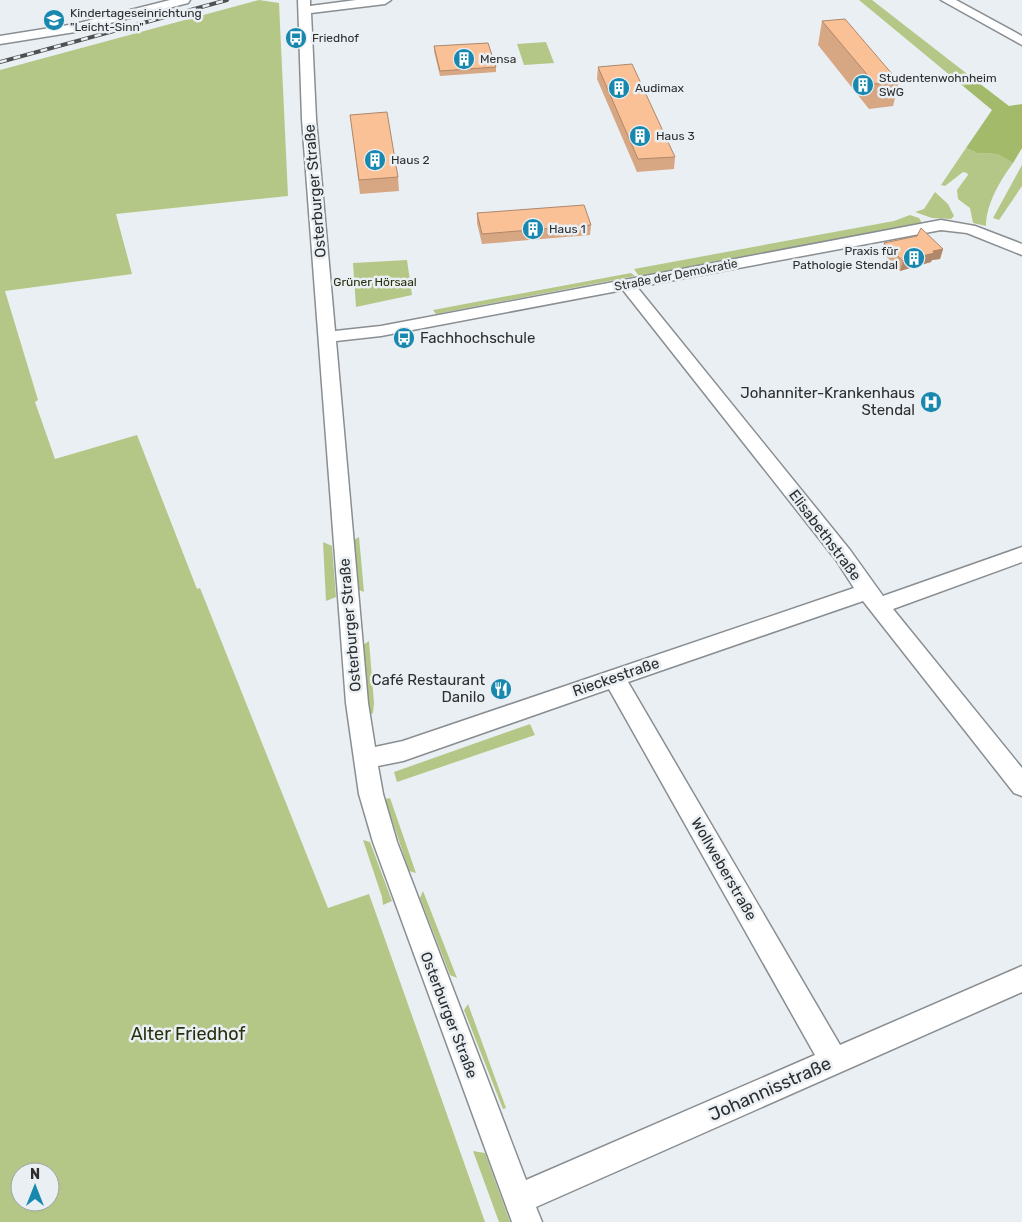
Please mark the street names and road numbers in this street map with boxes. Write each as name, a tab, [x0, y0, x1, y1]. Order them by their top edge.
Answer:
street label: Osterburger Straße	[300, 124, 330, 258]
street label: Straße der Demokratie	[613, 256, 739, 294]
street label: Elisabethstraße	[785, 486, 865, 584]
street label: Osterburger Straße	[335, 558, 365, 692]
street label: Rieckestraße	[570, 654, 662, 700]
street label: Wollweberstraße	[687, 815, 761, 923]
street label: Osterburger Straße	[417, 949, 481, 1081]
street label: Johannisstraße	[705, 1052, 835, 1126]

